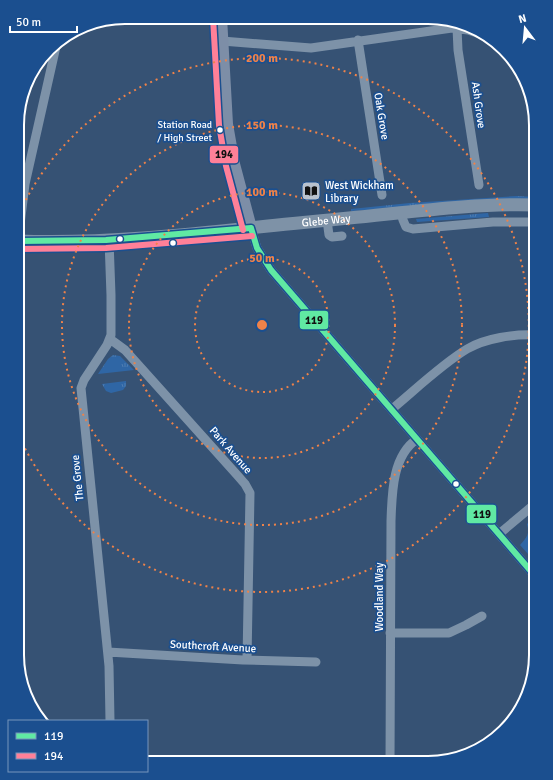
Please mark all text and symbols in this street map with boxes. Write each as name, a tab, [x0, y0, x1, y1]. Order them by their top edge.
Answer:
scale bar	[10, 8, 77, 34]
north arrow	[505, 8, 545, 48]
text: N	[517, 12, 528, 26]
text: 50 m	[16, 15, 41, 30]
text: 200 m	[246, 51, 278, 66]
street label: Ash Grove	[469, 81, 488, 129]
street label: Oak Grove	[371, 92, 392, 141]
text: 150 m	[246, 118, 278, 133]
place label: Station Road / High Street	[157, 119, 212, 144]
marker: Station Road / High Street	[215, 125, 225, 135]
line badge: 194	[209, 145, 239, 164]
text: 194	[215, 148, 233, 161]
place label: West Wickham Library	[325, 179, 394, 205]
library icon: West Wickham Library	[300, 180, 322, 202]
text: 100 m	[246, 185, 278, 200]
street label: Glebe Way	[301, 212, 352, 230]
unlabelled marker	[115, 234, 125, 244]
unlabelled marker	[168, 238, 178, 248]
text: 50 m	[249, 251, 275, 266]
line badge: 119	[299, 310, 329, 330]
text: 119	[305, 314, 323, 327]
centre of rings	[255, 318, 269, 332]
street label: Park Avenue	[207, 424, 255, 476]
street label: The Grove	[69, 454, 86, 502]
unlabelled marker	[451, 479, 461, 489]
line badge: 119	[466, 504, 497, 524]
text: 119	[473, 508, 491, 521]
street label: Woodland Way	[373, 562, 386, 631]
street label: Southcroft Avenue	[170, 638, 256, 655]
legend	[8, 720, 148, 772]
text: 119	[44, 729, 63, 744]
text: 194	[44, 749, 64, 764]

